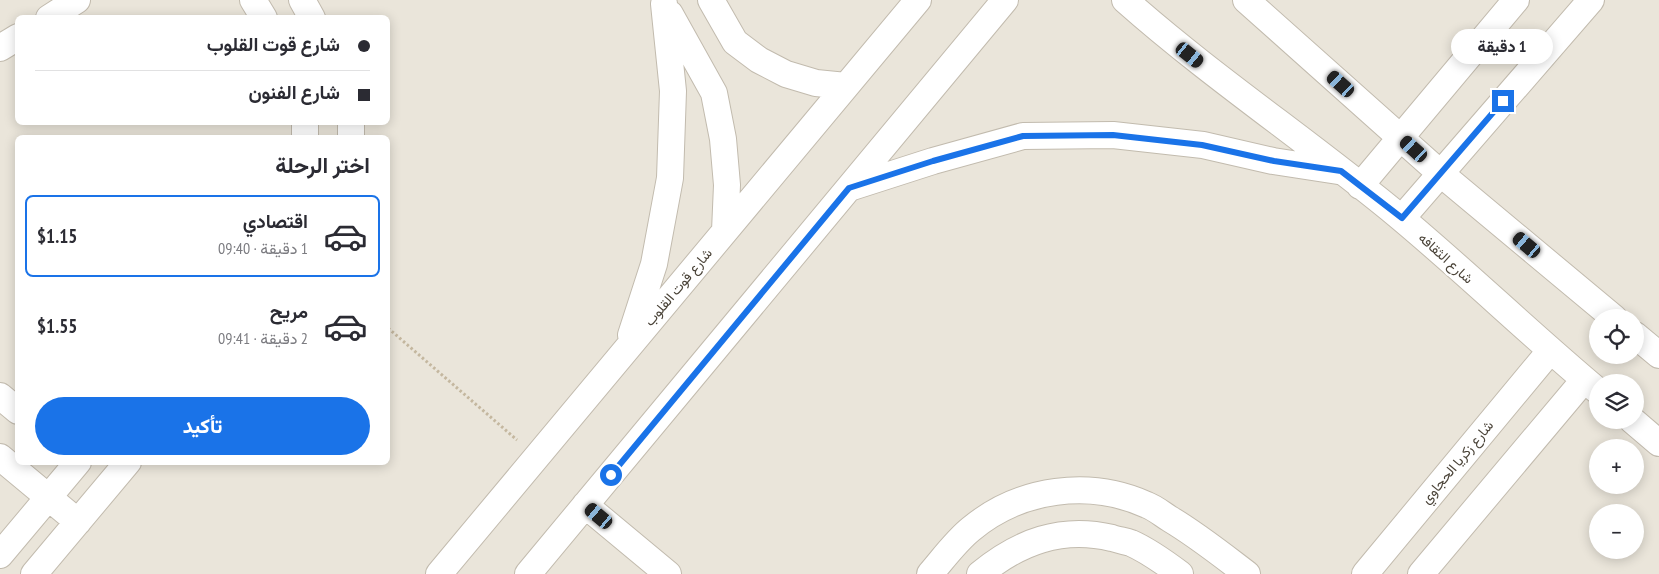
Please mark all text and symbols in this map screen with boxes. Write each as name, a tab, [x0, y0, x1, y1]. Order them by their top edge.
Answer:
callout: 1 دقيقة	[1452, 28, 1554, 64]
text: شارع قوت القلوب	[207, 32, 340, 56]
text: 1 دقيقة	[1478, 36, 1526, 56]
car	[1173, 40, 1206, 70]
car	[1324, 68, 1357, 100]
text: شارع الفنون	[248, 80, 340, 104]
route end	[1492, 90, 1514, 112]
car	[1397, 133, 1430, 165]
text: اختر الرحلة	[275, 151, 370, 179]
text: اقتصادي	[243, 209, 308, 233]
icon: car	[323, 214, 368, 259]
text: $1.15	[37, 224, 77, 248]
street label: شارع الثقافه	[1413, 229, 1477, 289]
car	[1510, 230, 1543, 260]
text: 1 دقيقة · 09:40	[218, 238, 308, 258]
street label: شارع قوت القلوب	[640, 244, 717, 331]
text: مريح	[270, 299, 308, 323]
icon: car	[323, 304, 368, 349]
map controls	[1589, 309, 1644, 559]
button: locate	[1589, 309, 1644, 364]
text: $1.55	[37, 314, 77, 338]
text: 2 دقيقة · 09:41	[218, 328, 308, 348]
button: layers	[1589, 374, 1644, 429]
button: تأكيد	[35, 397, 370, 455]
street label: شارع زكريا الحجاوي	[1417, 417, 1499, 509]
button: +	[1589, 439, 1644, 494]
route start	[600, 464, 622, 486]
car	[582, 501, 615, 531]
button: −	[1589, 504, 1644, 559]

